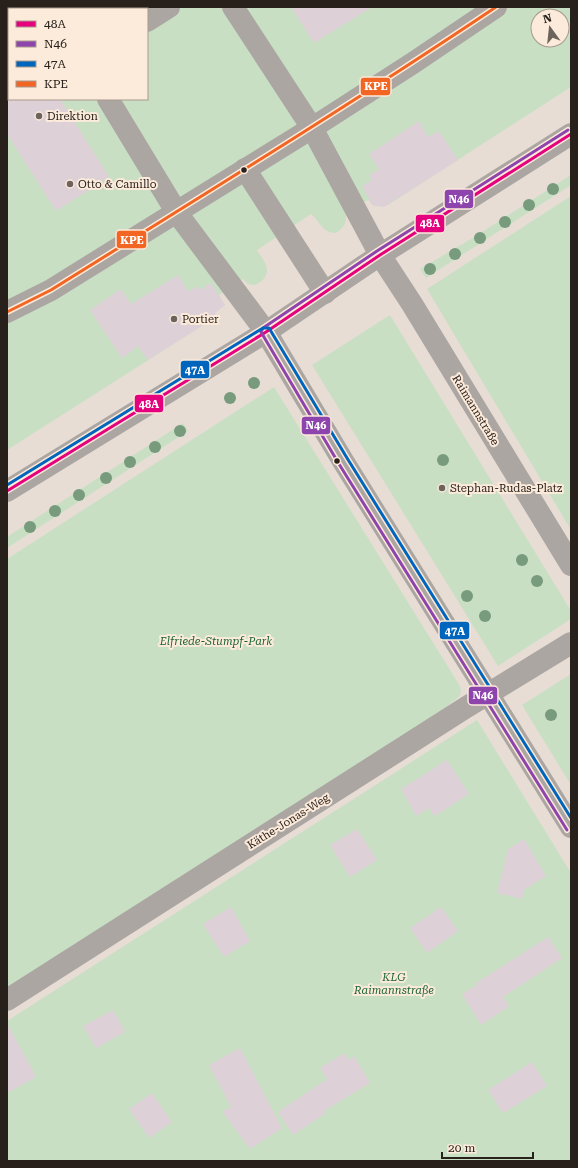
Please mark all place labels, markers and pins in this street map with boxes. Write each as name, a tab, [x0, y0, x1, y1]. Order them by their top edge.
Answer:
place label: Direktion	[47, 110, 98, 123]
marker: Direktion	[34, 111, 44, 121]
unlabelled marker	[239, 165, 249, 175]
place label: Otto & Camillo	[78, 178, 157, 191]
marker: Otto & Camillo	[65, 179, 75, 189]
place label: Portier	[182, 313, 219, 326]
marker: Portier	[169, 314, 179, 324]
unlabelled marker	[332, 456, 342, 466]
place label: Stephan-Rudas-Platz	[450, 482, 562, 495]
marker: Stephan-Rudas-Platz	[437, 483, 447, 493]

